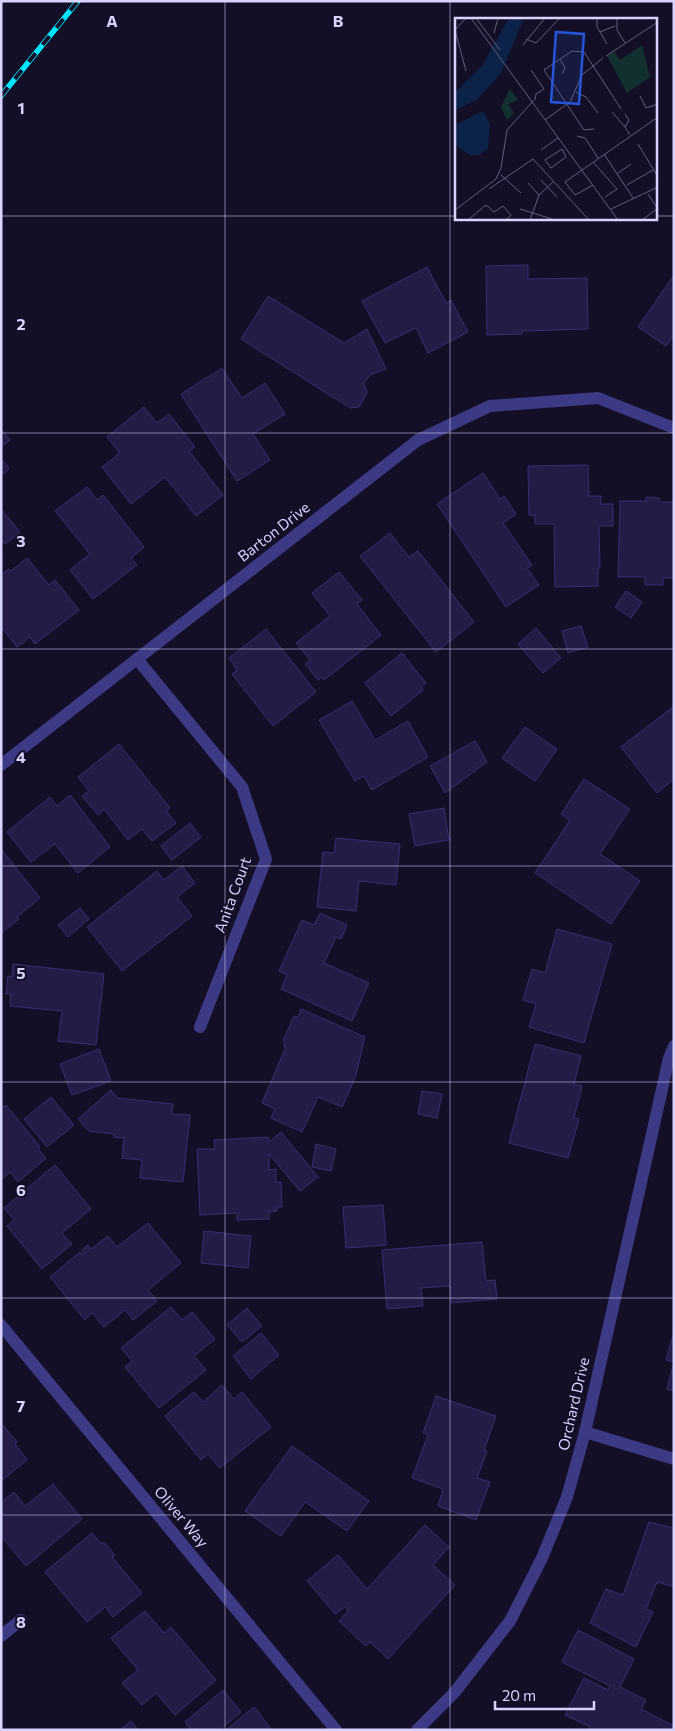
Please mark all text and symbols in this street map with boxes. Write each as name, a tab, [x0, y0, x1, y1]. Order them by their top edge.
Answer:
text: A	[106, 11, 118, 30]
text: B	[333, 11, 344, 30]
inset map	[455, 18, 658, 220]
text: 1	[17, 98, 25, 117]
text: 2	[16, 314, 26, 333]
street label: Barton Drive	[234, 498, 313, 565]
text: 3	[16, 531, 26, 550]
text: 4	[16, 747, 26, 766]
street label: Anita Court	[210, 854, 254, 935]
text: 5	[16, 963, 26, 982]
text: 6	[16, 1180, 26, 1199]
street label: Orchard Drive	[554, 1355, 593, 1452]
text: 7	[17, 1396, 26, 1415]
street label: Oliver Way	[151, 1482, 213, 1551]
text: 8	[16, 1612, 26, 1631]
scale bar	[495, 1678, 594, 1710]
text: 20 m	[502, 1686, 536, 1704]

